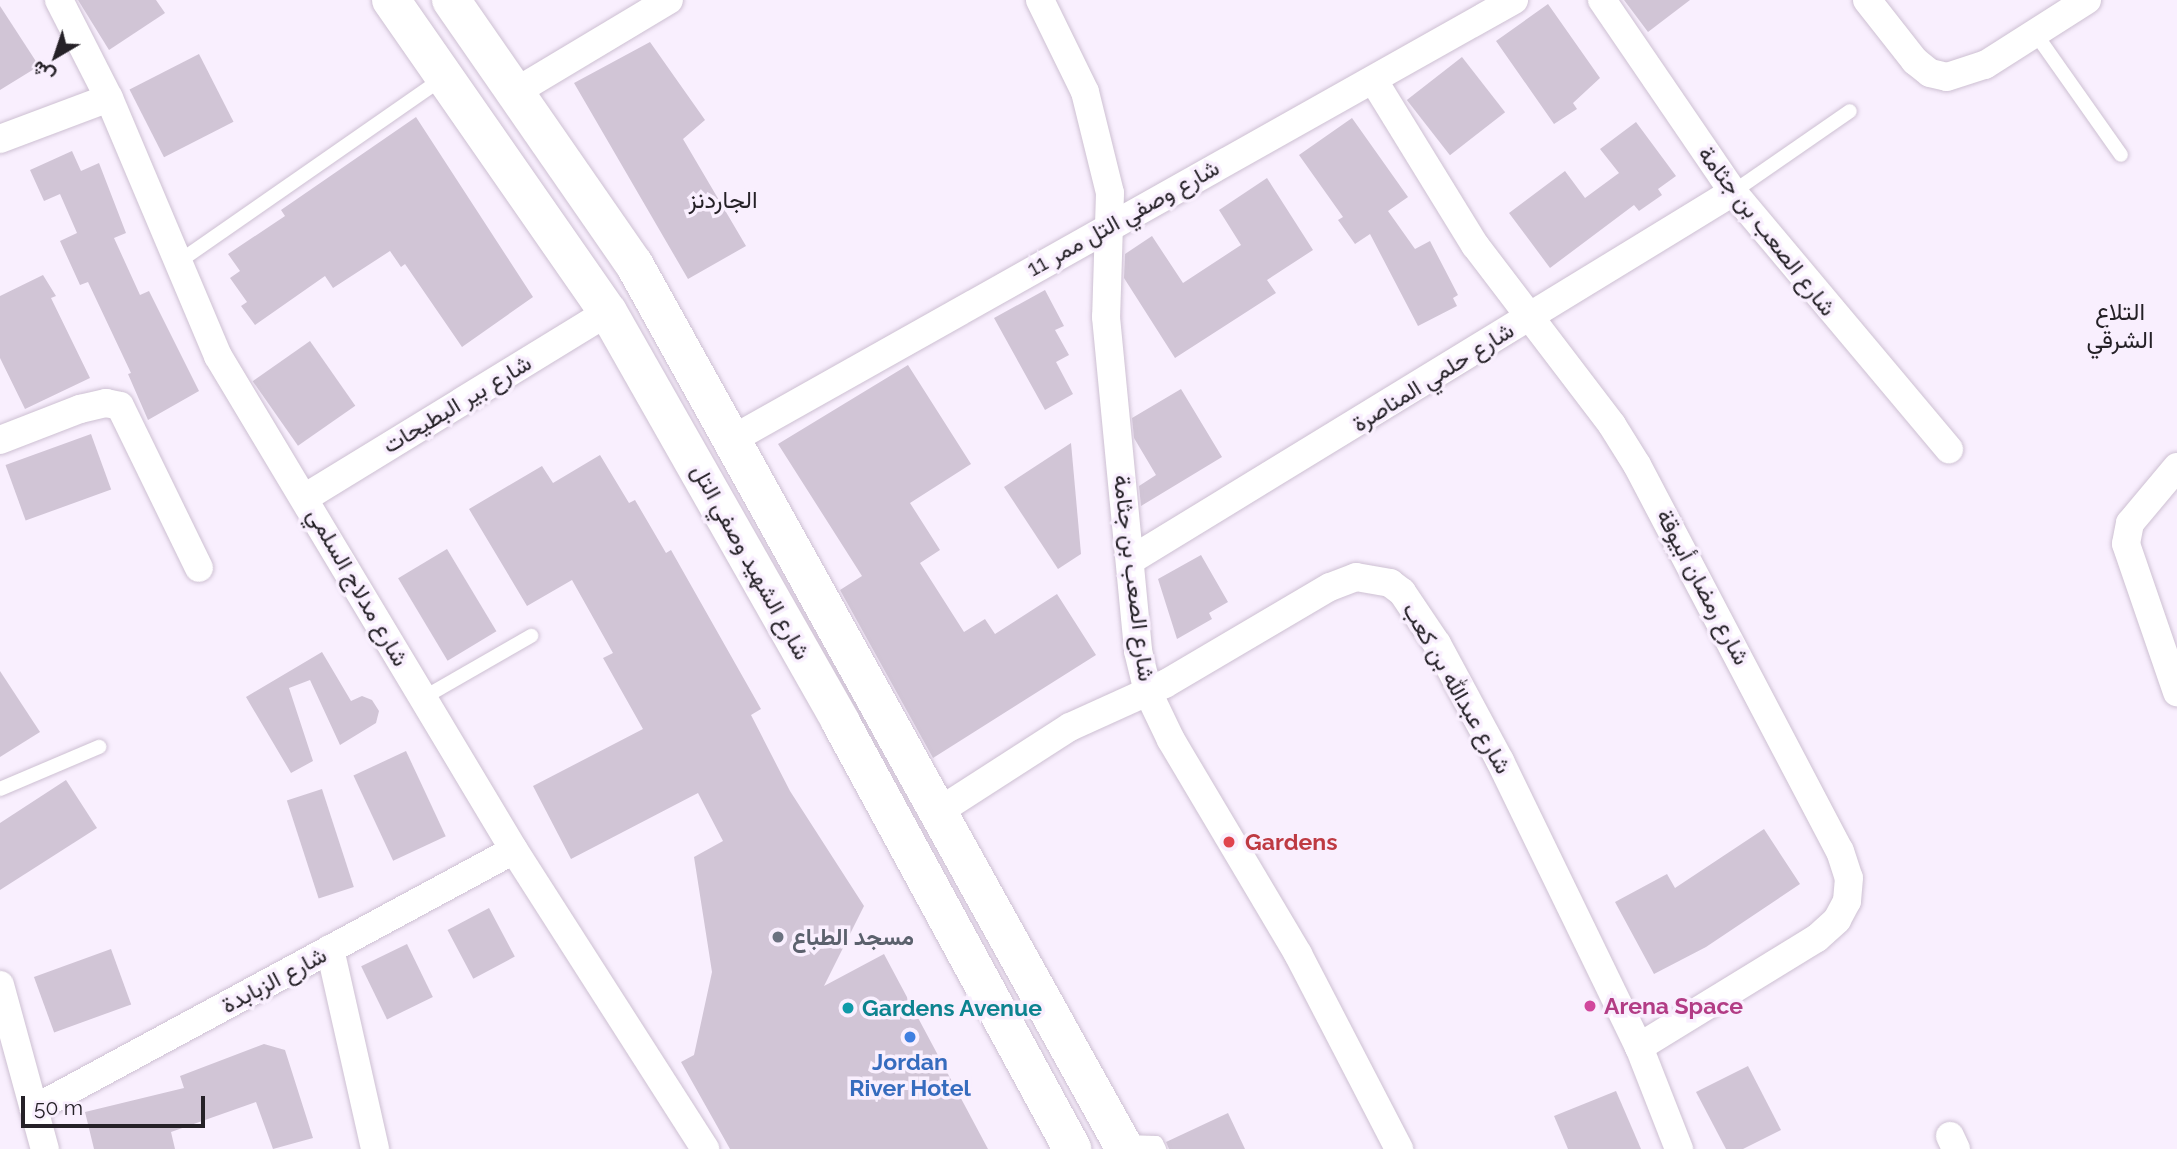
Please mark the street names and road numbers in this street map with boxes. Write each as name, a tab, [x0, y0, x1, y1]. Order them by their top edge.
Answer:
street label: شارع الصعب بن جثامة	[1692, 141, 1842, 321]
street label: شارع وصفي التل ممر 11	[1022, 154, 1224, 282]
street label: شارع حلمي المناصرة	[1347, 316, 1519, 438]
street label: شارع بير البطيحات	[378, 349, 536, 459]
street label: شارع الشهيد وصفي التل	[686, 459, 816, 665]
street label: شارع الصعب بن جثامة	[1108, 473, 1160, 683]
street label: شارع مدلاج السلمي	[302, 503, 414, 671]
street label: شارع رمضان أبيوقة	[1650, 505, 1756, 669]
street label: شارع عبدالله بن كعب	[1397, 597, 1517, 779]
street label: شارع الزبابدة	[217, 941, 331, 1019]

